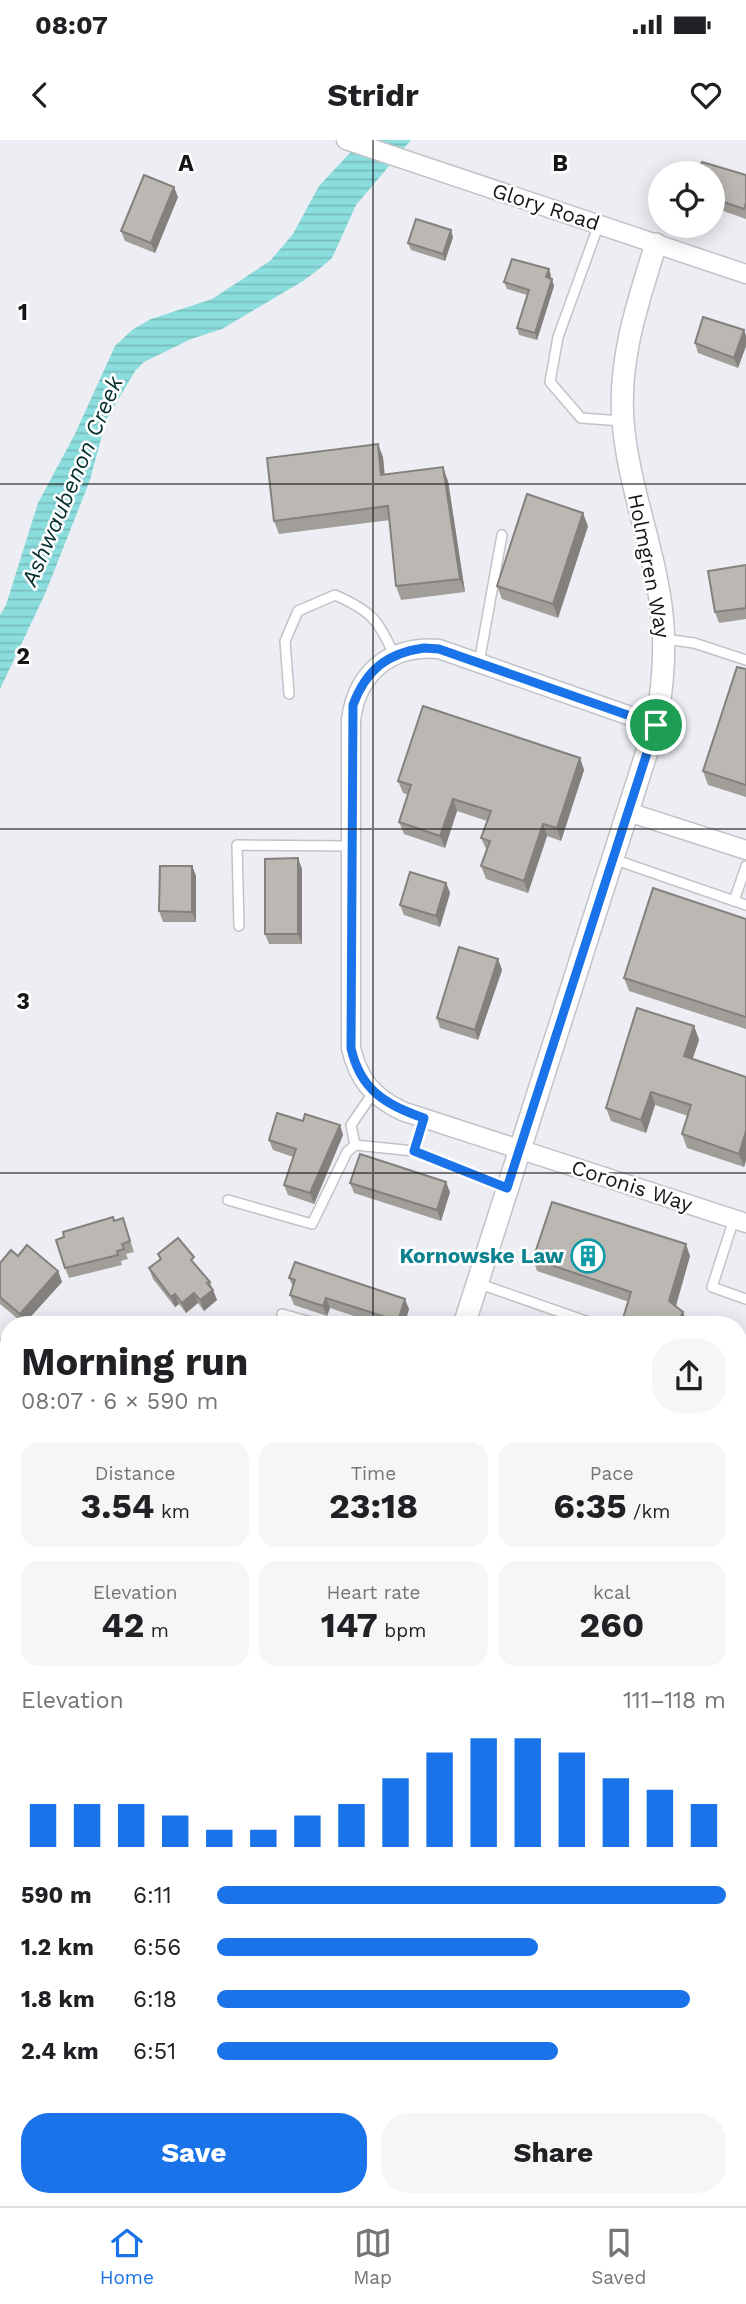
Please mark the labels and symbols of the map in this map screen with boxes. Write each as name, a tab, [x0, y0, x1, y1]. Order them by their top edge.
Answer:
text: A	[178, 150, 194, 177]
text: B	[552, 150, 568, 177]
street label: Glory Road	[489, 177, 603, 236]
text: 1	[18, 299, 28, 326]
water label: Ashwaubenon Creek	[16, 371, 129, 591]
street label: Holmgren Way	[623, 491, 676, 641]
text: 2	[16, 643, 30, 670]
pin	[626, 695, 686, 755]
text: 3	[16, 988, 30, 1015]
street label: Coronis Way	[569, 1154, 696, 1217]
building icon: Kornowske Law	[569, 1237, 607, 1275]
place label: Kornowske Law	[399, 1243, 564, 1268]

